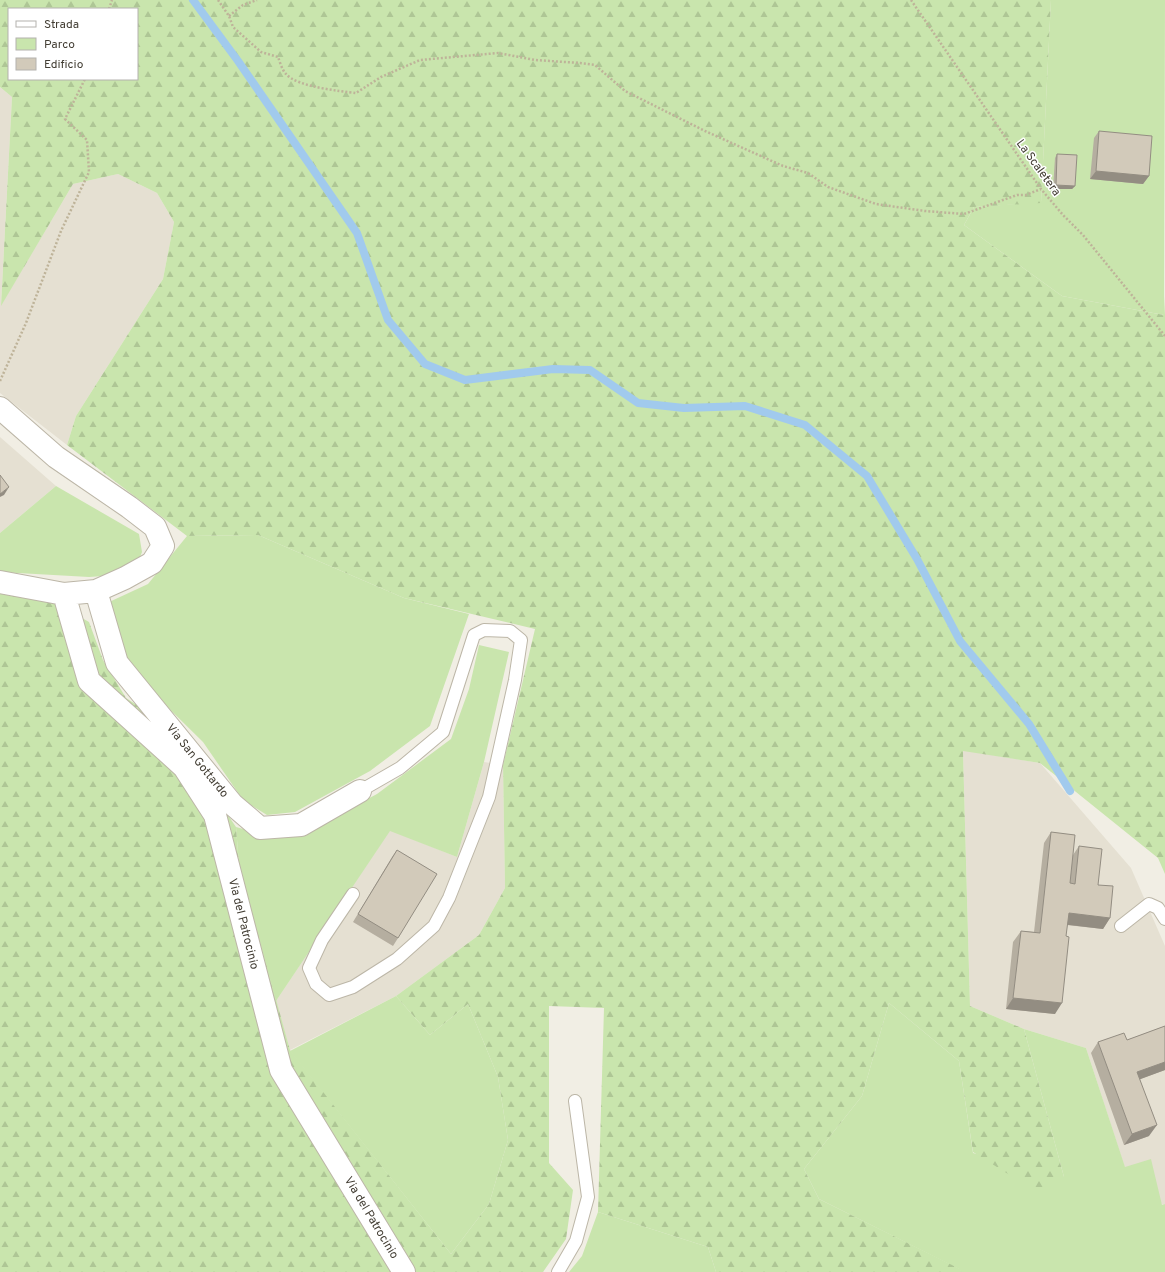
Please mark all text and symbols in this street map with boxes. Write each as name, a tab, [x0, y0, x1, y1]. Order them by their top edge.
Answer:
legend	[8, 8, 138, 80]
text: Strada	[44, 17, 79, 33]
text: Parco	[44, 37, 75, 53]
text: Edificio	[44, 57, 84, 73]
street label: La Scaletera	[1012, 137, 1064, 199]
street label: Via San Gottardo	[162, 721, 232, 802]
street label: Via del Patrocinio	[224, 877, 262, 972]
street label: Via del Patrocinio	[340, 1174, 402, 1262]

